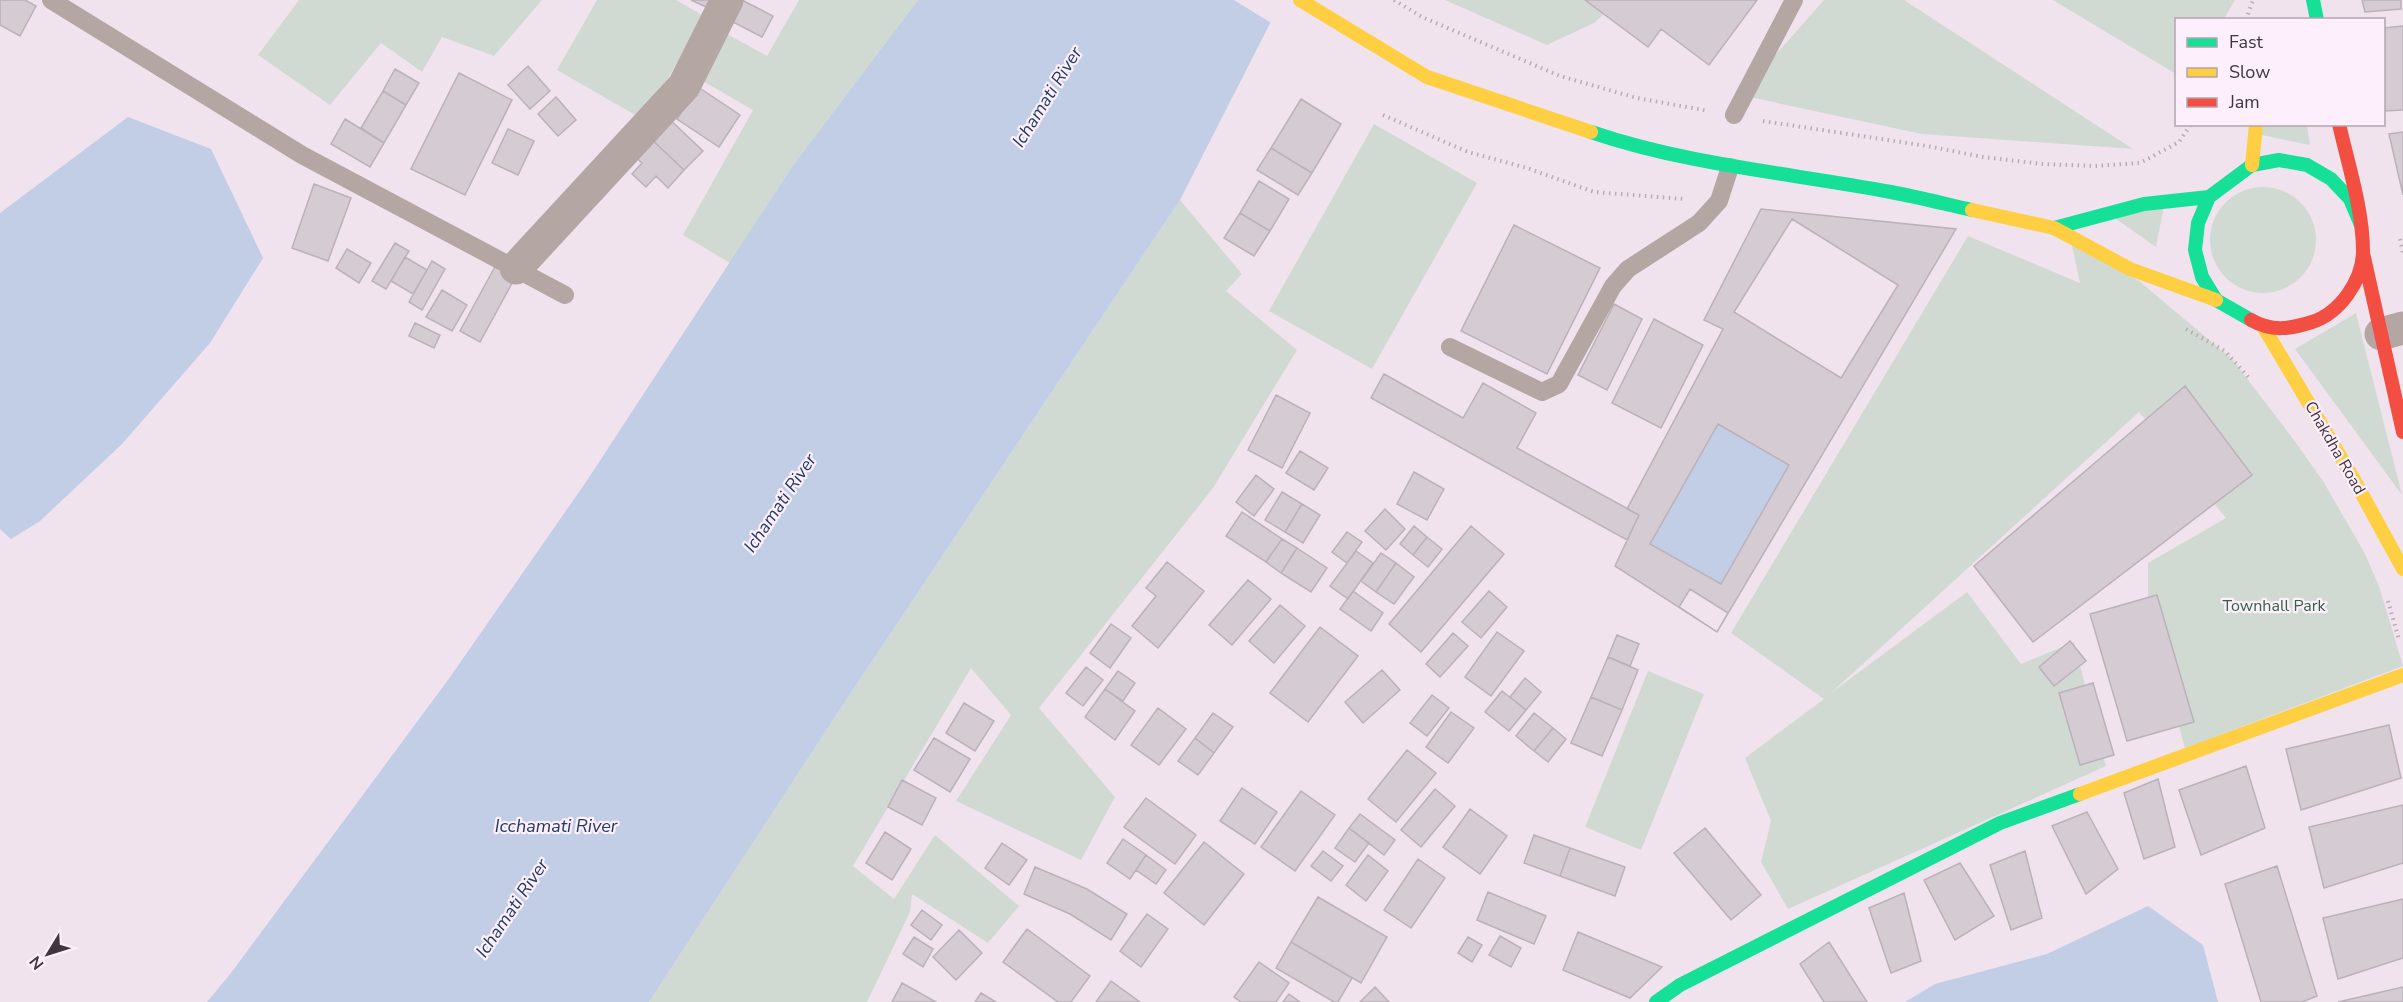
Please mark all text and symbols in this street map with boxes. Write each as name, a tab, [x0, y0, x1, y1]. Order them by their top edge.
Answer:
legend	[2175, 18, 2385, 126]
text: Fast	[2229, 30, 2264, 54]
water label: Ichamati River	[1007, 42, 1088, 152]
text: Slow	[2229, 60, 2270, 84]
text: Jam	[2228, 90, 2260, 114]
street label: Chakdha Road	[2299, 397, 2371, 499]
water label: Ichamati River	[738, 449, 822, 557]
park label: Townhall Park	[2223, 595, 2326, 617]
water label: Icchamati River	[495, 814, 618, 838]
water label: Ichamati River	[470, 854, 554, 962]
north arrow	[18, 924, 78, 984]
text: N	[25, 951, 49, 974]

